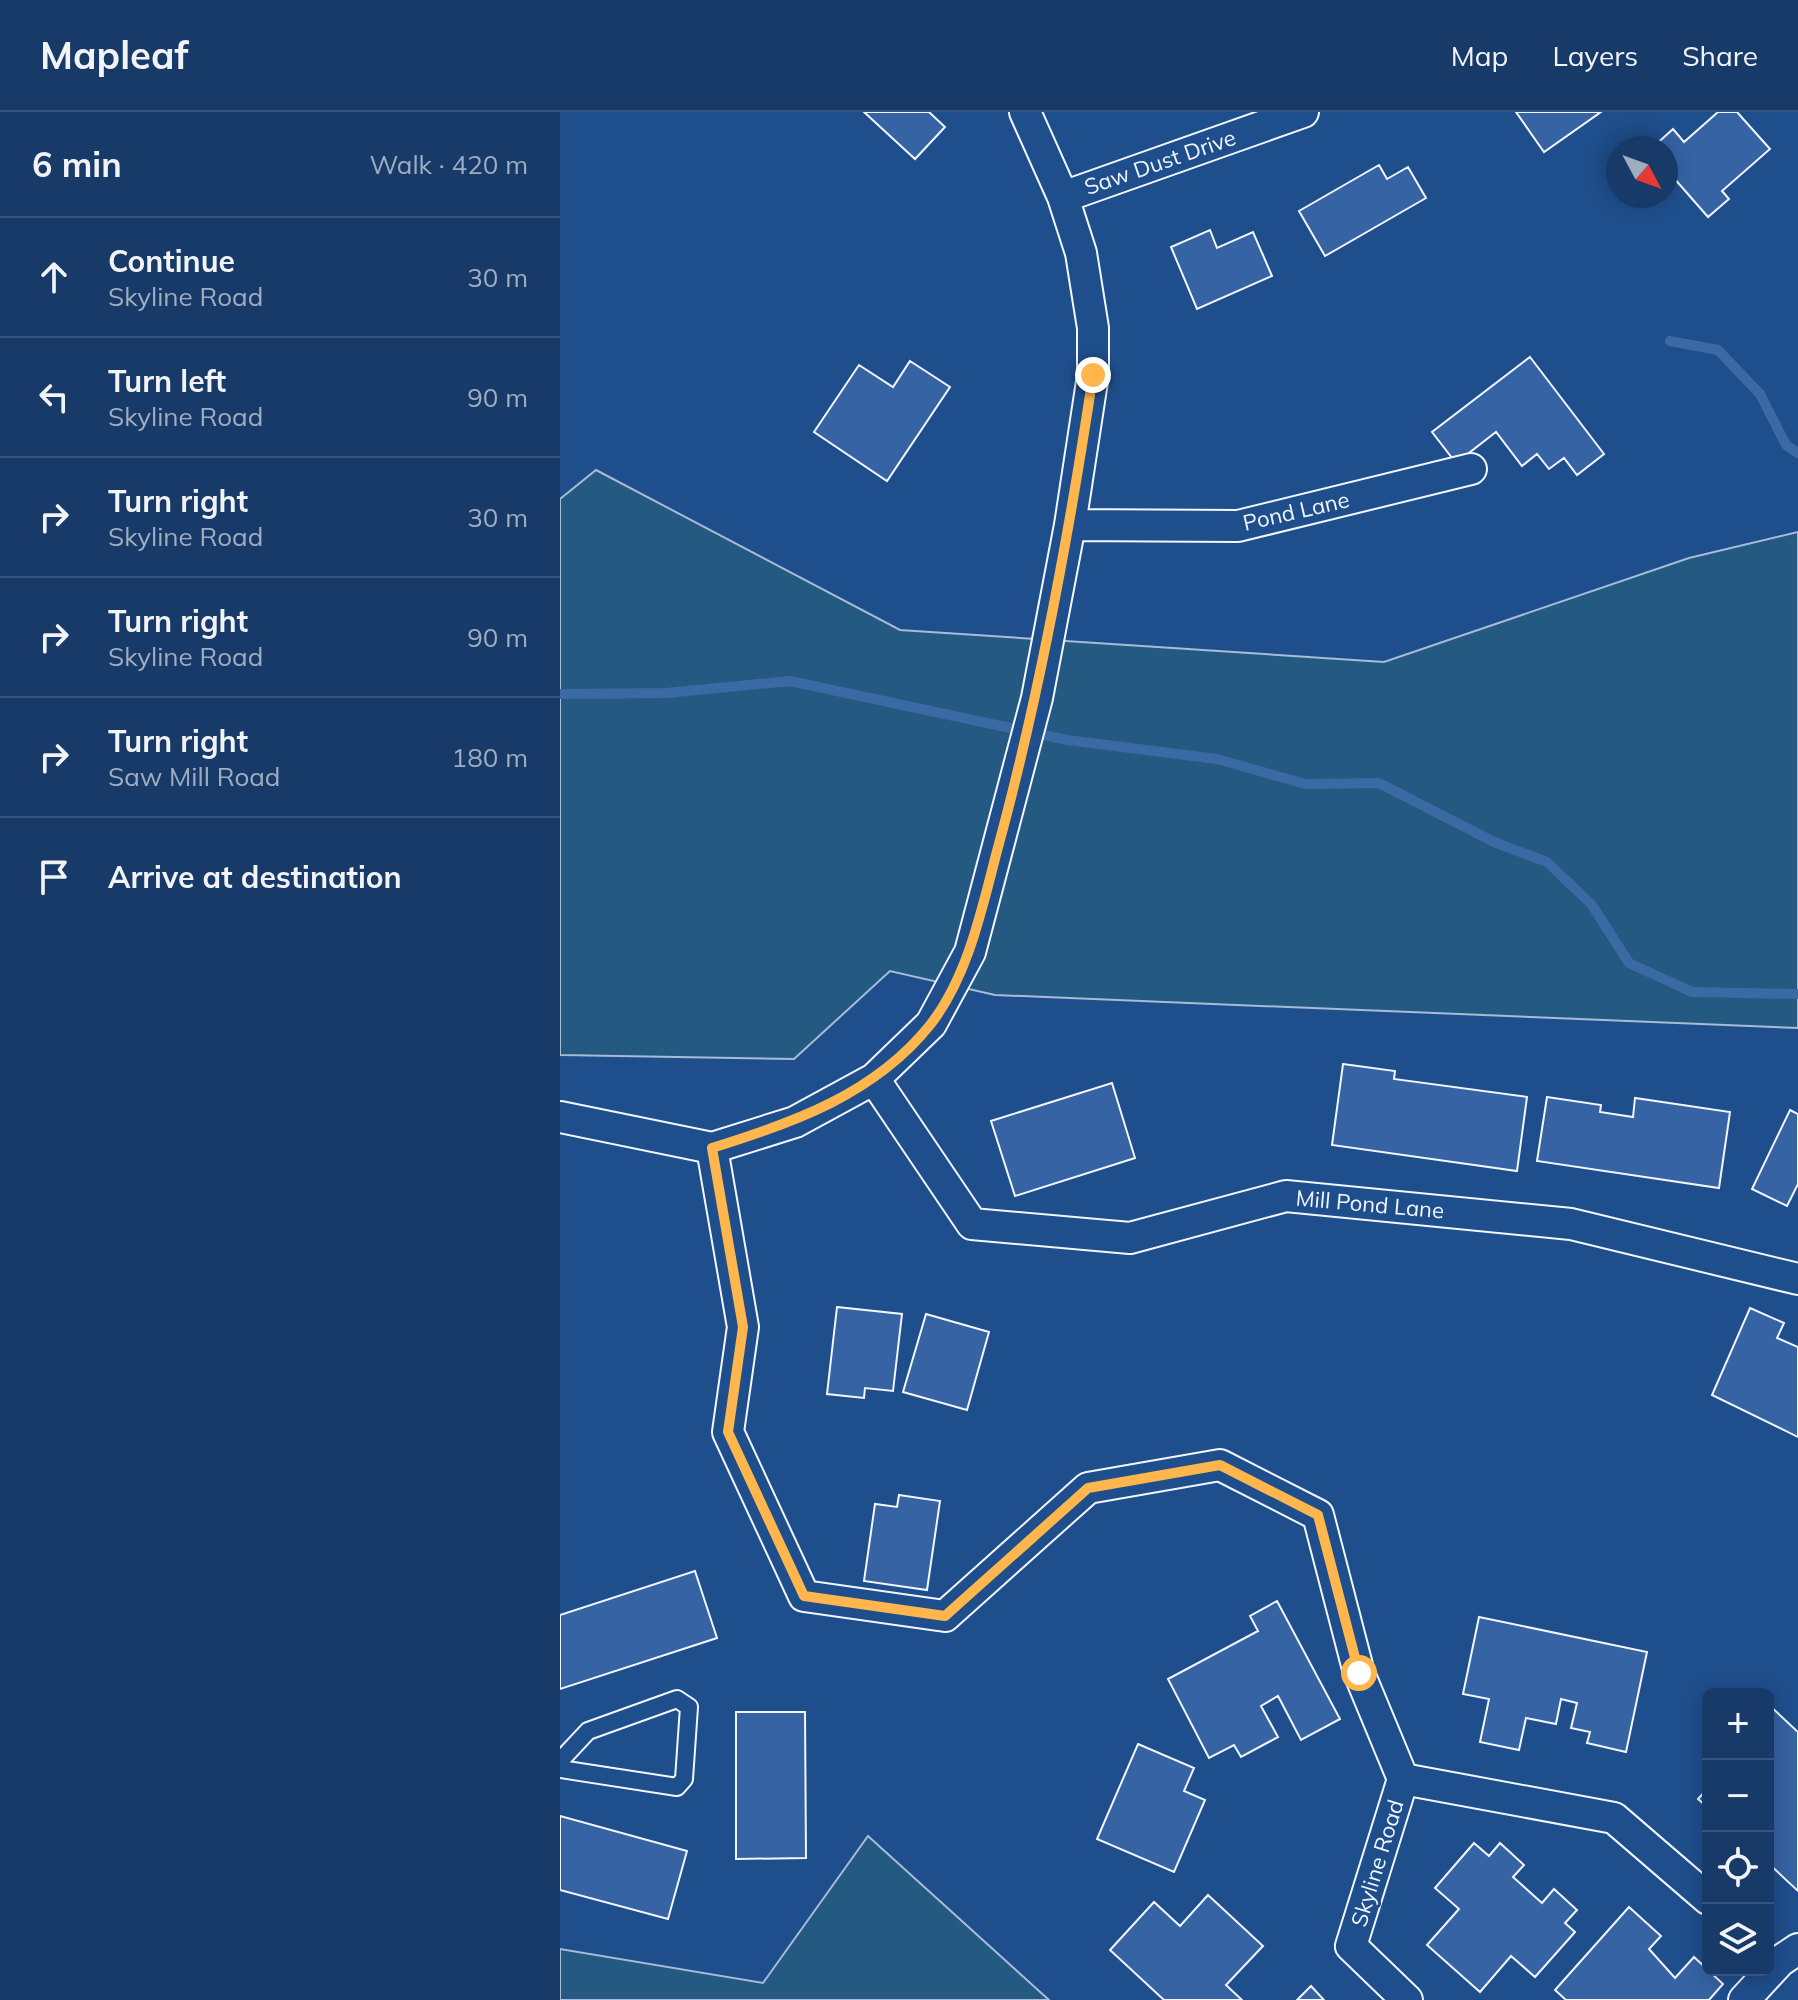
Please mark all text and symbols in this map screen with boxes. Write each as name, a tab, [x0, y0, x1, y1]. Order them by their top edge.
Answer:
text: Mapleaf	[40, 31, 188, 79]
text: Map	[1451, 38, 1508, 73]
text: Layers	[1552, 38, 1638, 73]
text: Share	[1682, 38, 1758, 73]
street label: Saw Dust Drive	[1081, 123, 1239, 201]
north arrow	[1606, 136, 1678, 208]
text: 6 min	[32, 143, 122, 186]
text: Walk · 420 m	[369, 148, 528, 181]
text: Continue	[108, 242, 235, 280]
icon: ahead	[32, 255, 76, 299]
text: 30 m	[467, 261, 528, 294]
text: Skyline Road	[108, 280, 263, 313]
route end	[1075, 357, 1111, 393]
text: Turn left	[108, 362, 226, 400]
icon: left	[32, 375, 76, 419]
text: 90 m	[467, 381, 528, 414]
text: Skyline Road	[108, 400, 263, 433]
text: Turn right	[108, 482, 248, 520]
street label: Pond Lane	[1240, 485, 1352, 537]
icon: right	[32, 495, 76, 539]
text: 30 m	[467, 501, 528, 534]
text: Skyline Road	[108, 520, 263, 553]
text: Turn right	[108, 602, 248, 640]
icon: right	[32, 615, 76, 659]
text: 90 m	[467, 621, 528, 654]
text: Skyline Road	[108, 640, 263, 673]
text: Turn right	[108, 722, 248, 760]
icon: right	[32, 735, 76, 779]
text: 180 m	[452, 741, 528, 774]
text: Saw Mill Road	[108, 760, 280, 793]
icon: arrive	[32, 855, 76, 899]
text: Arrive at destination	[108, 858, 402, 896]
street label: Mill Pond Lane	[1295, 1184, 1445, 1224]
route start	[1341, 1655, 1377, 1691]
map controls	[1702, 1688, 1774, 1976]
button: +	[1702, 1688, 1774, 1760]
button: −	[1702, 1760, 1774, 1832]
street label: Skyline Road	[1344, 1796, 1410, 1930]
button: locate	[1702, 1832, 1774, 1904]
button: layers	[1702, 1904, 1774, 1976]

